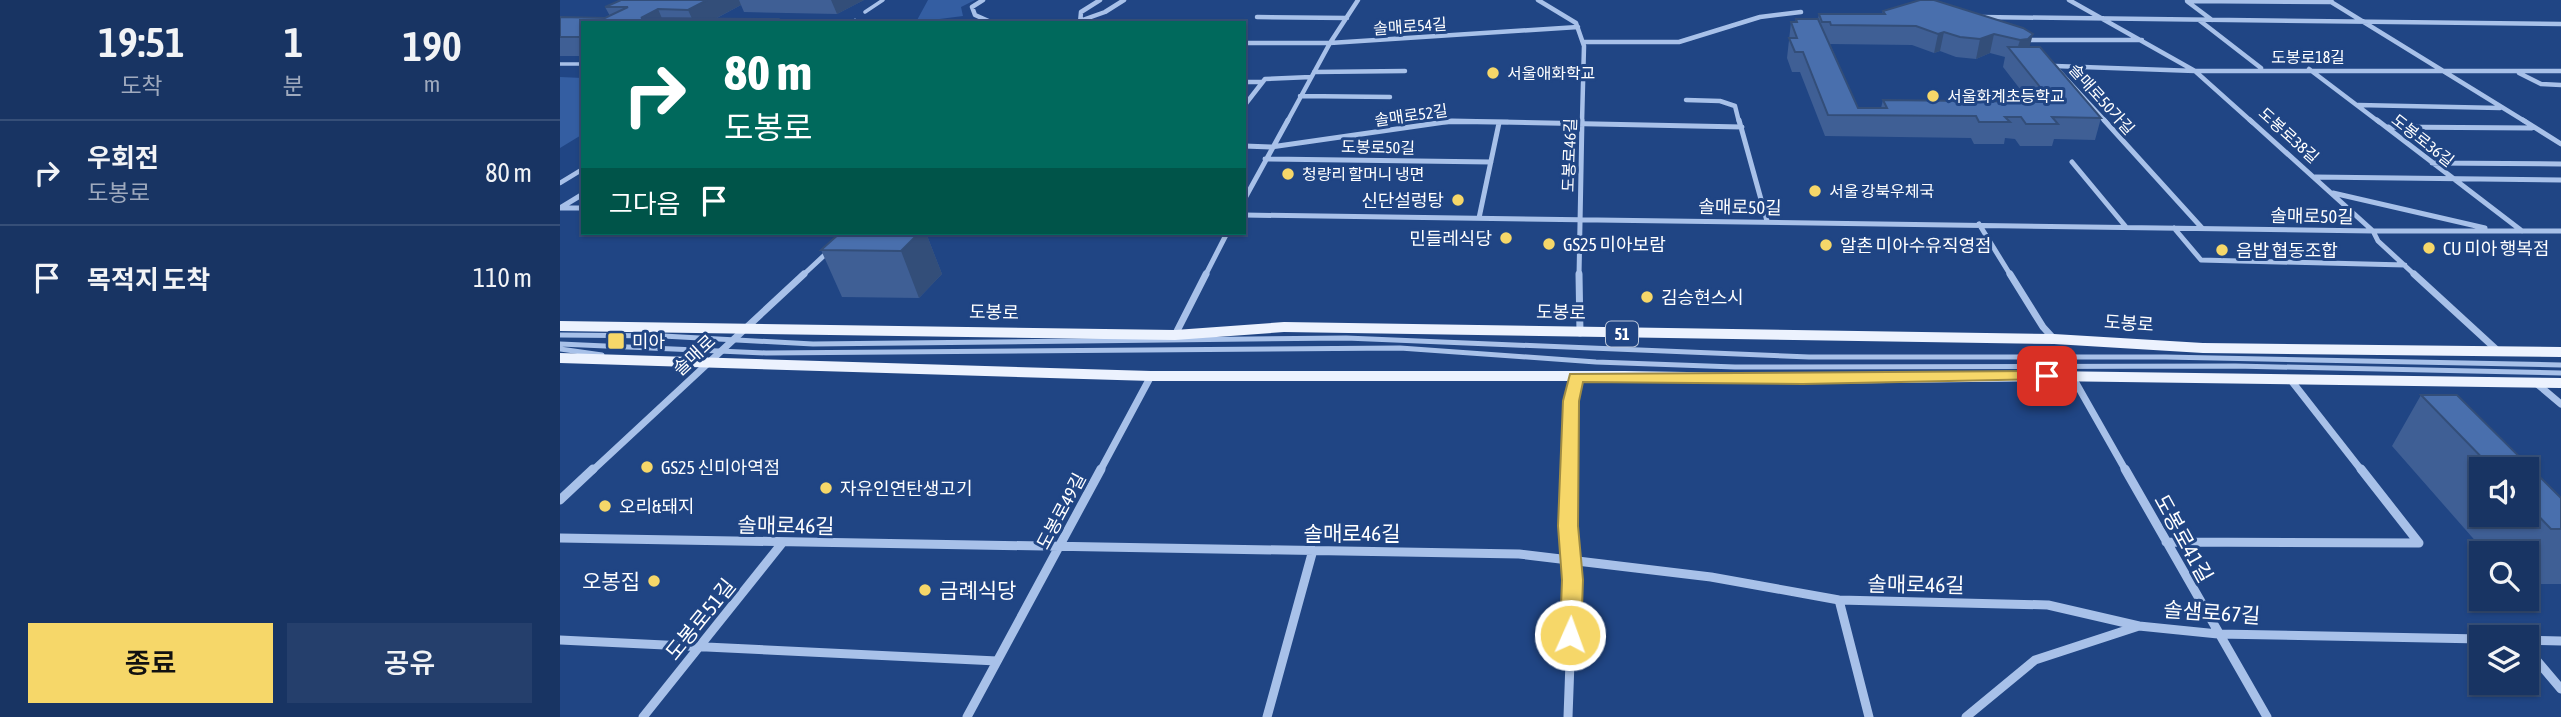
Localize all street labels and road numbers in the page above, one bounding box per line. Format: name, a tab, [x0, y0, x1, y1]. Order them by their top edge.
street label: 솔매로54길	[1373, 14, 1447, 38]
street label: 도봉로18길	[2271, 48, 2345, 66]
street label: 솔매로50가길	[2066, 60, 2138, 138]
street label: 솔매로52길	[1373, 101, 1449, 129]
street label: 도봉로38길	[2256, 104, 2322, 166]
street label: 도봉로36길	[2388, 110, 2458, 170]
street label: 도봉로46길	[1559, 118, 1579, 192]
street label: 도봉로50길	[1341, 137, 1415, 157]
street label: 솔매로50길	[1698, 196, 1782, 218]
street label: 솔매로50길	[2270, 205, 2354, 227]
street label: 도봉로	[969, 301, 1019, 323]
street label: 도봉로	[1536, 301, 1586, 323]
street label: 도봉로	[2103, 311, 2155, 335]
road number: 51	[1606, 322, 1638, 346]
street label: 솔매로	[669, 330, 719, 380]
street label: 도봉로49길	[1032, 469, 1090, 553]
street label: 도봉로41길	[2150, 490, 2218, 586]
street label: 솔매로46길	[737, 512, 835, 538]
street label: 솔매로46길	[1303, 521, 1401, 545]
street label: 솔매로46길	[1867, 571, 1965, 597]
street label: 도봉로51길	[660, 574, 740, 664]
street label: 솔샘로67길	[2163, 597, 2261, 627]

